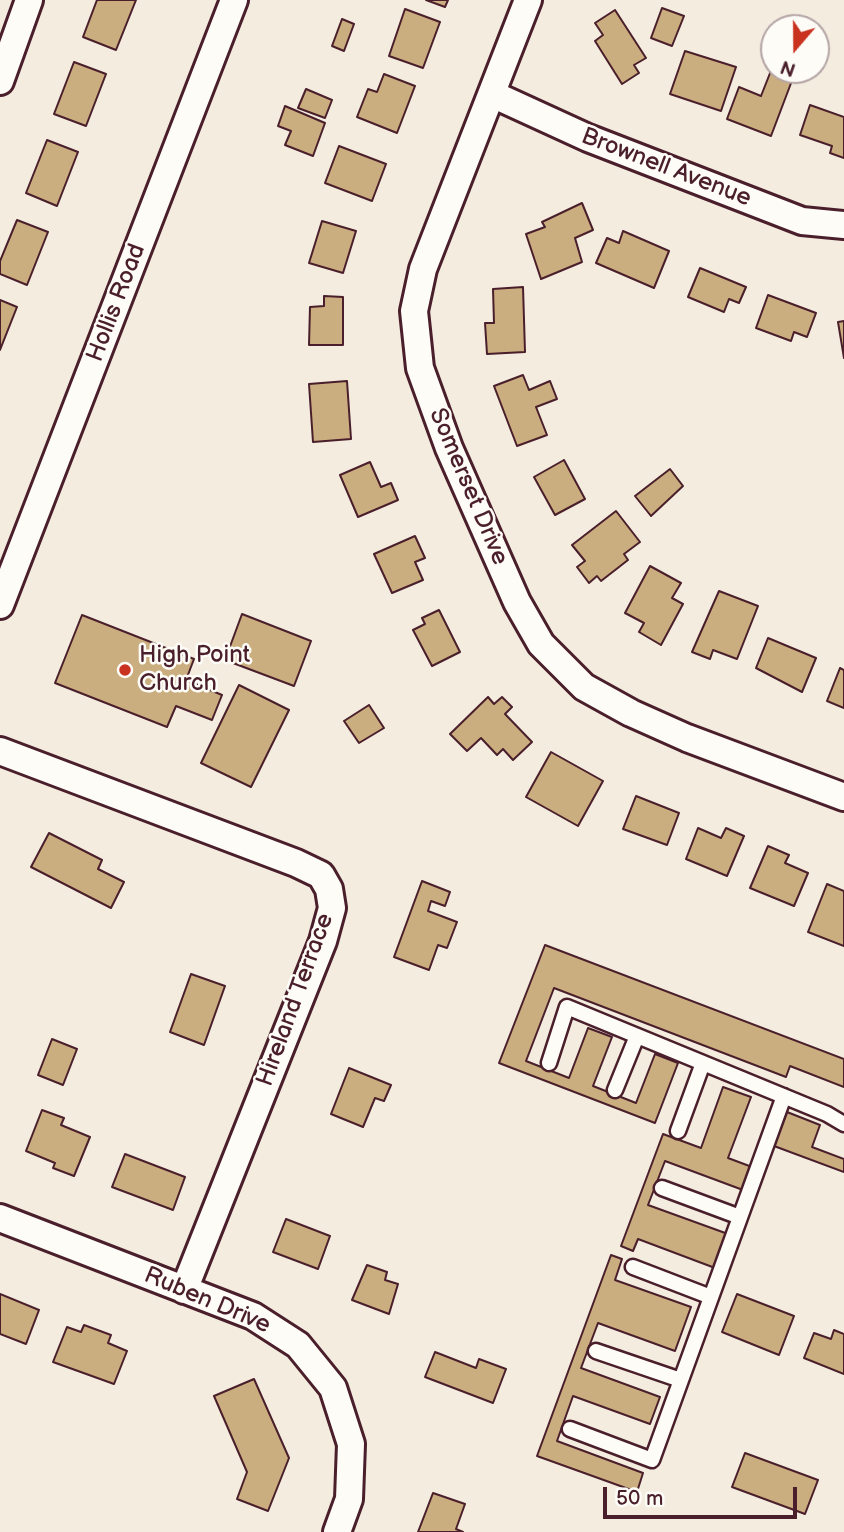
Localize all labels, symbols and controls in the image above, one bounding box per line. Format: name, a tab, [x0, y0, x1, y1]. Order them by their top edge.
north arrow	[760, 14, 830, 84]
text: N	[778, 54, 799, 81]
street label: Brownell Avenue	[577, 122, 755, 214]
street label: Hollis Road	[81, 240, 153, 366]
street label: Somerset Drive	[422, 404, 514, 570]
place label: High Point Church	[139, 642, 250, 698]
marker: High Point Church	[117, 662, 133, 678]
street label: Hireland Terrace	[251, 910, 341, 1090]
street label: Ruben Drive	[139, 1261, 275, 1341]
scale bar	[606, 1472, 800, 1516]
text: 50 m	[616, 1486, 663, 1511]

